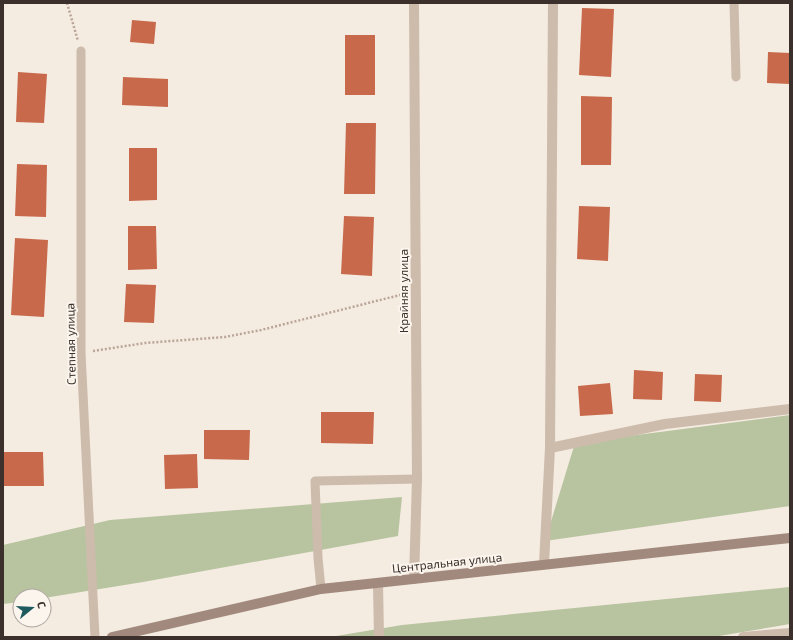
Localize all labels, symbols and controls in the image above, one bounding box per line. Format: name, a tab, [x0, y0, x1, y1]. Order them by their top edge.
street label: Крайняя улица	[396, 249, 411, 333]
street label: Степная улица	[62, 303, 79, 385]
street label: Центральная улица	[391, 549, 503, 576]
north arrow	[12, 588, 52, 628]
text: С	[35, 600, 49, 610]

